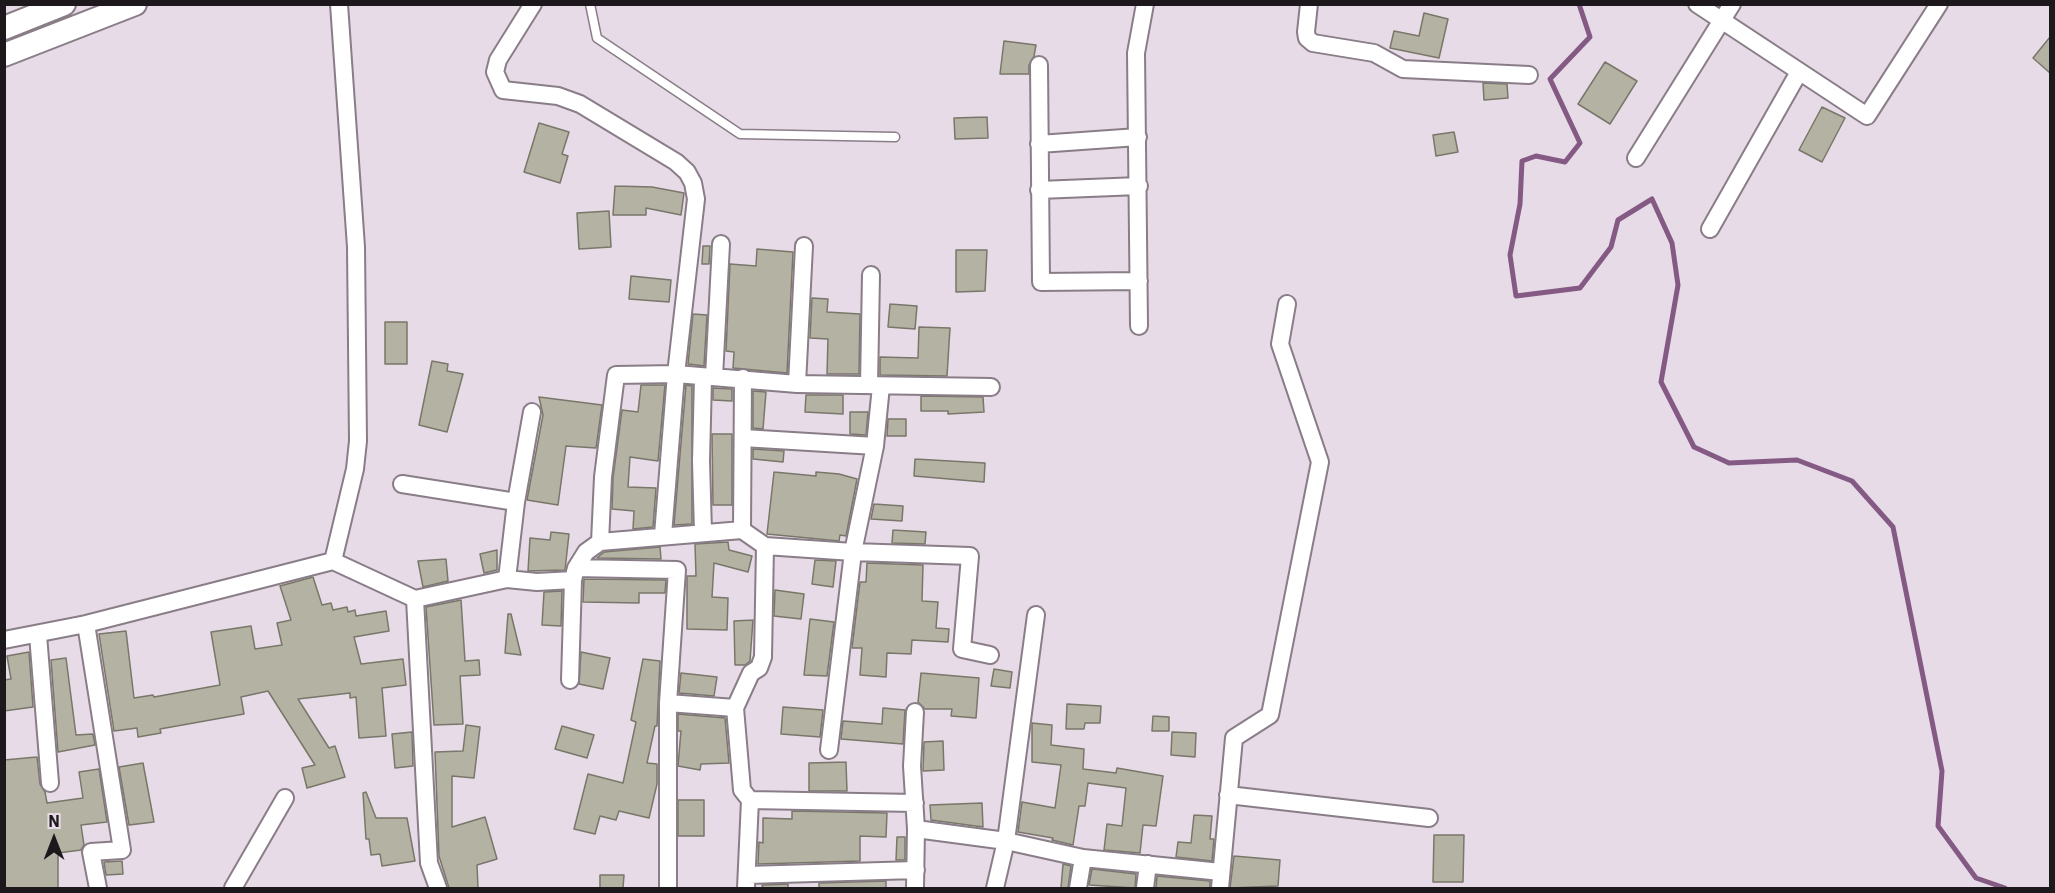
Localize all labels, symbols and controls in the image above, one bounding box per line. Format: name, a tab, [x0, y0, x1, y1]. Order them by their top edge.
north arrow	[24, 809, 84, 869]
text: N	[48, 811, 60, 831]

